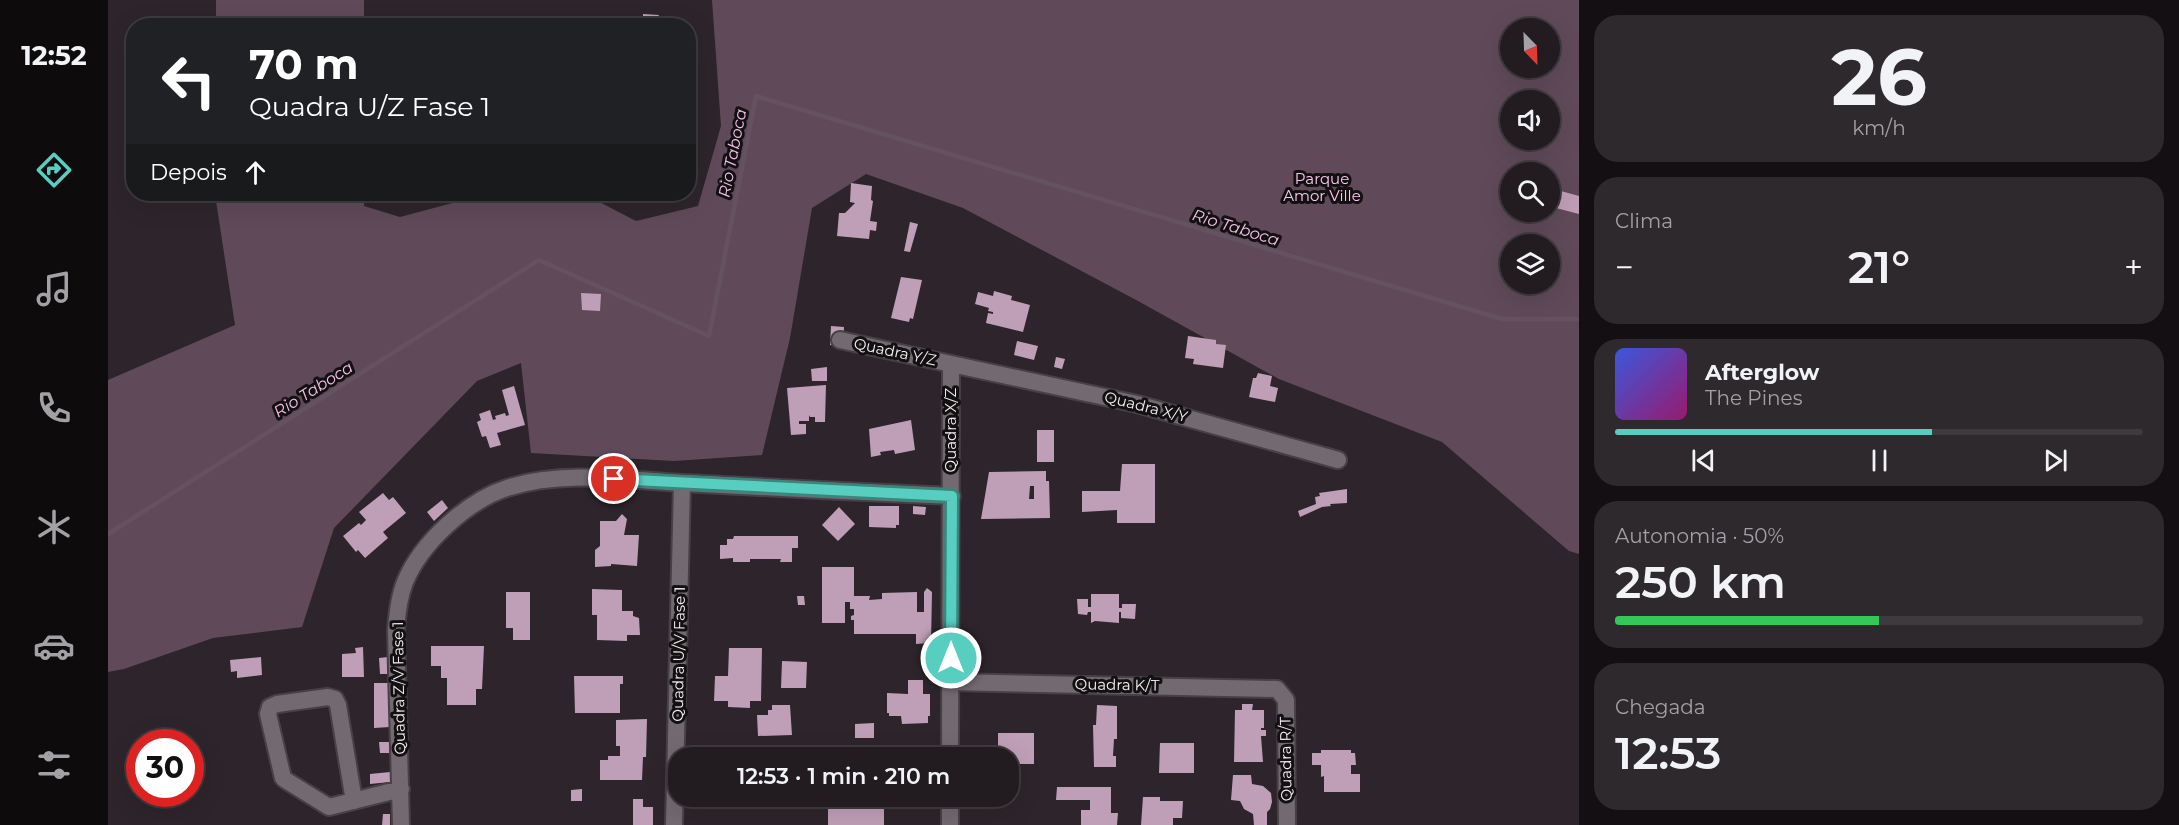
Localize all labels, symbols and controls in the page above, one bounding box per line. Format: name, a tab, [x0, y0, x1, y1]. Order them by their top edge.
north arrow	[1500, 18, 1560, 78]
map controls	[1500, 18, 1560, 294]
text: 26	[1831, 29, 1927, 125]
text: 70 m	[249, 38, 359, 90]
text: 12:52	[21, 39, 87, 72]
icon: left	[150, 42, 228, 120]
text: Quadra U/Z Fase 1	[249, 90, 490, 123]
button: sound	[1500, 90, 1560, 150]
water label: Rio Taboca	[715, 107, 750, 199]
text: km/h	[1852, 116, 1906, 140]
icon: directions	[33, 149, 75, 191]
icon: ahead	[239, 156, 272, 189]
text: Depois	[150, 159, 227, 186]
button: search	[1500, 162, 1560, 222]
park label: Parque Amor Ville	[1283, 169, 1361, 205]
water label: Rio Taboca	[1190, 205, 1282, 250]
text: Clima	[1615, 209, 1673, 233]
button: layers	[1500, 234, 1560, 294]
text: 21°	[1848, 239, 1910, 294]
text: −	[1615, 247, 1634, 287]
text: +	[2124, 247, 2143, 287]
icon: music	[33, 268, 75, 310]
street label: Quadra Y/Z	[852, 333, 938, 370]
water label: Rio Taboca	[270, 357, 357, 421]
text: Afterglow	[1705, 359, 1819, 386]
text: The Pines	[1705, 386, 1802, 410]
icon: phone	[33, 387, 75, 429]
street label: Quadra X/Z	[941, 387, 960, 472]
street label: Quadra X/Y	[1103, 387, 1190, 426]
icon: previous	[1687, 444, 1720, 477]
icon: pause	[1863, 444, 1896, 477]
icon: next	[2039, 444, 2072, 477]
pin	[588, 453, 639, 504]
icon: arrive	[597, 462, 630, 495]
icon: climate	[33, 506, 75, 548]
text: Autonomia · 50%	[1615, 524, 1784, 548]
text: 250 km	[1615, 554, 1786, 609]
street label: Quadra U/V Fase 1	[668, 586, 689, 722]
street label: Quadra Z/V Fase 1	[388, 621, 409, 755]
icon: car	[33, 625, 75, 667]
position arrow	[919, 626, 983, 690]
street label: Quadra K/T	[1074, 674, 1160, 695]
text: Chegada	[1615, 695, 1706, 719]
street label: Quadra R/T	[1275, 716, 1296, 802]
text: 12:53	[1615, 725, 1722, 780]
speed limit sign: 30	[126, 729, 204, 807]
icon: filters	[33, 744, 75, 786]
text: 12:53 · 1 min · 210 m	[737, 763, 950, 790]

